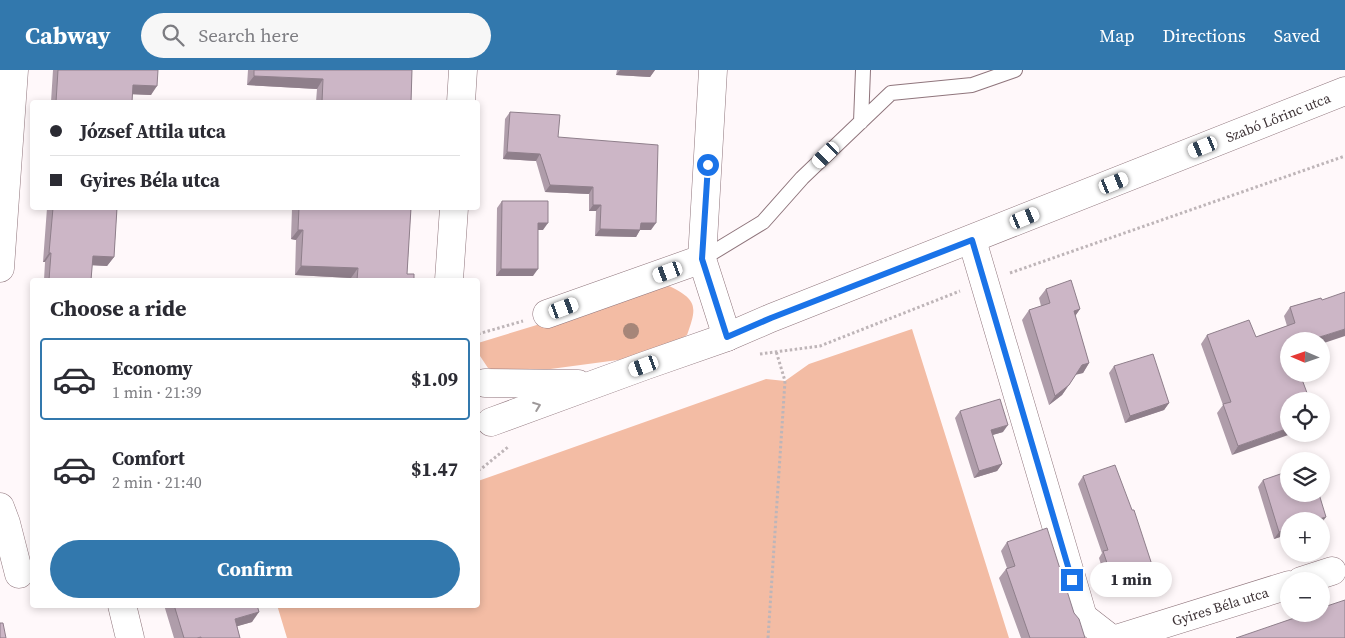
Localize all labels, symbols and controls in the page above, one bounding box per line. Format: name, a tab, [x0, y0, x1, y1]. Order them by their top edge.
search box	[141, 13, 491, 58]
text: Cabway	[25, 19, 111, 52]
icon: search	[159, 21, 187, 49]
text: Search here	[199, 22, 299, 48]
text: Map	[1099, 23, 1135, 48]
text: Directions	[1163, 23, 1246, 48]
text: Saved	[1274, 23, 1320, 48]
street label: Szabó Lőrinc utca	[1223, 87, 1334, 147]
text: József Attila utca	[80, 118, 226, 144]
car	[1186, 134, 1219, 160]
car	[809, 139, 842, 171]
route start	[697, 154, 719, 176]
text: Gyires Béla utca	[80, 167, 220, 193]
car	[1097, 170, 1130, 196]
car	[1008, 205, 1041, 231]
car	[651, 260, 684, 284]
text: Choose a ride	[50, 293, 187, 323]
car	[547, 296, 580, 320]
north arrow	[1280, 332, 1330, 382]
map controls	[1280, 332, 1330, 622]
car	[627, 354, 660, 378]
text: Economy	[112, 355, 193, 381]
icon: car	[52, 357, 97, 402]
text: $1.09	[411, 366, 458, 392]
text: 1 min · 21:39	[112, 381, 202, 403]
button: locate	[1280, 392, 1330, 442]
one-way arrow	[532, 402, 540, 412]
text: Comfort	[112, 445, 185, 471]
icon: car	[52, 447, 97, 492]
button: layers	[1280, 452, 1330, 502]
text: $1.47	[411, 456, 458, 482]
text: 2 min · 21:40	[112, 471, 202, 493]
button: +	[1280, 512, 1330, 562]
button: Confirm	[50, 540, 460, 598]
callout: 1 min	[1090, 562, 1172, 598]
text: 1 min	[1110, 568, 1152, 590]
route end	[1061, 569, 1083, 591]
button: −	[1280, 572, 1330, 622]
street label: Gyires Béla utca	[1169, 582, 1272, 631]

